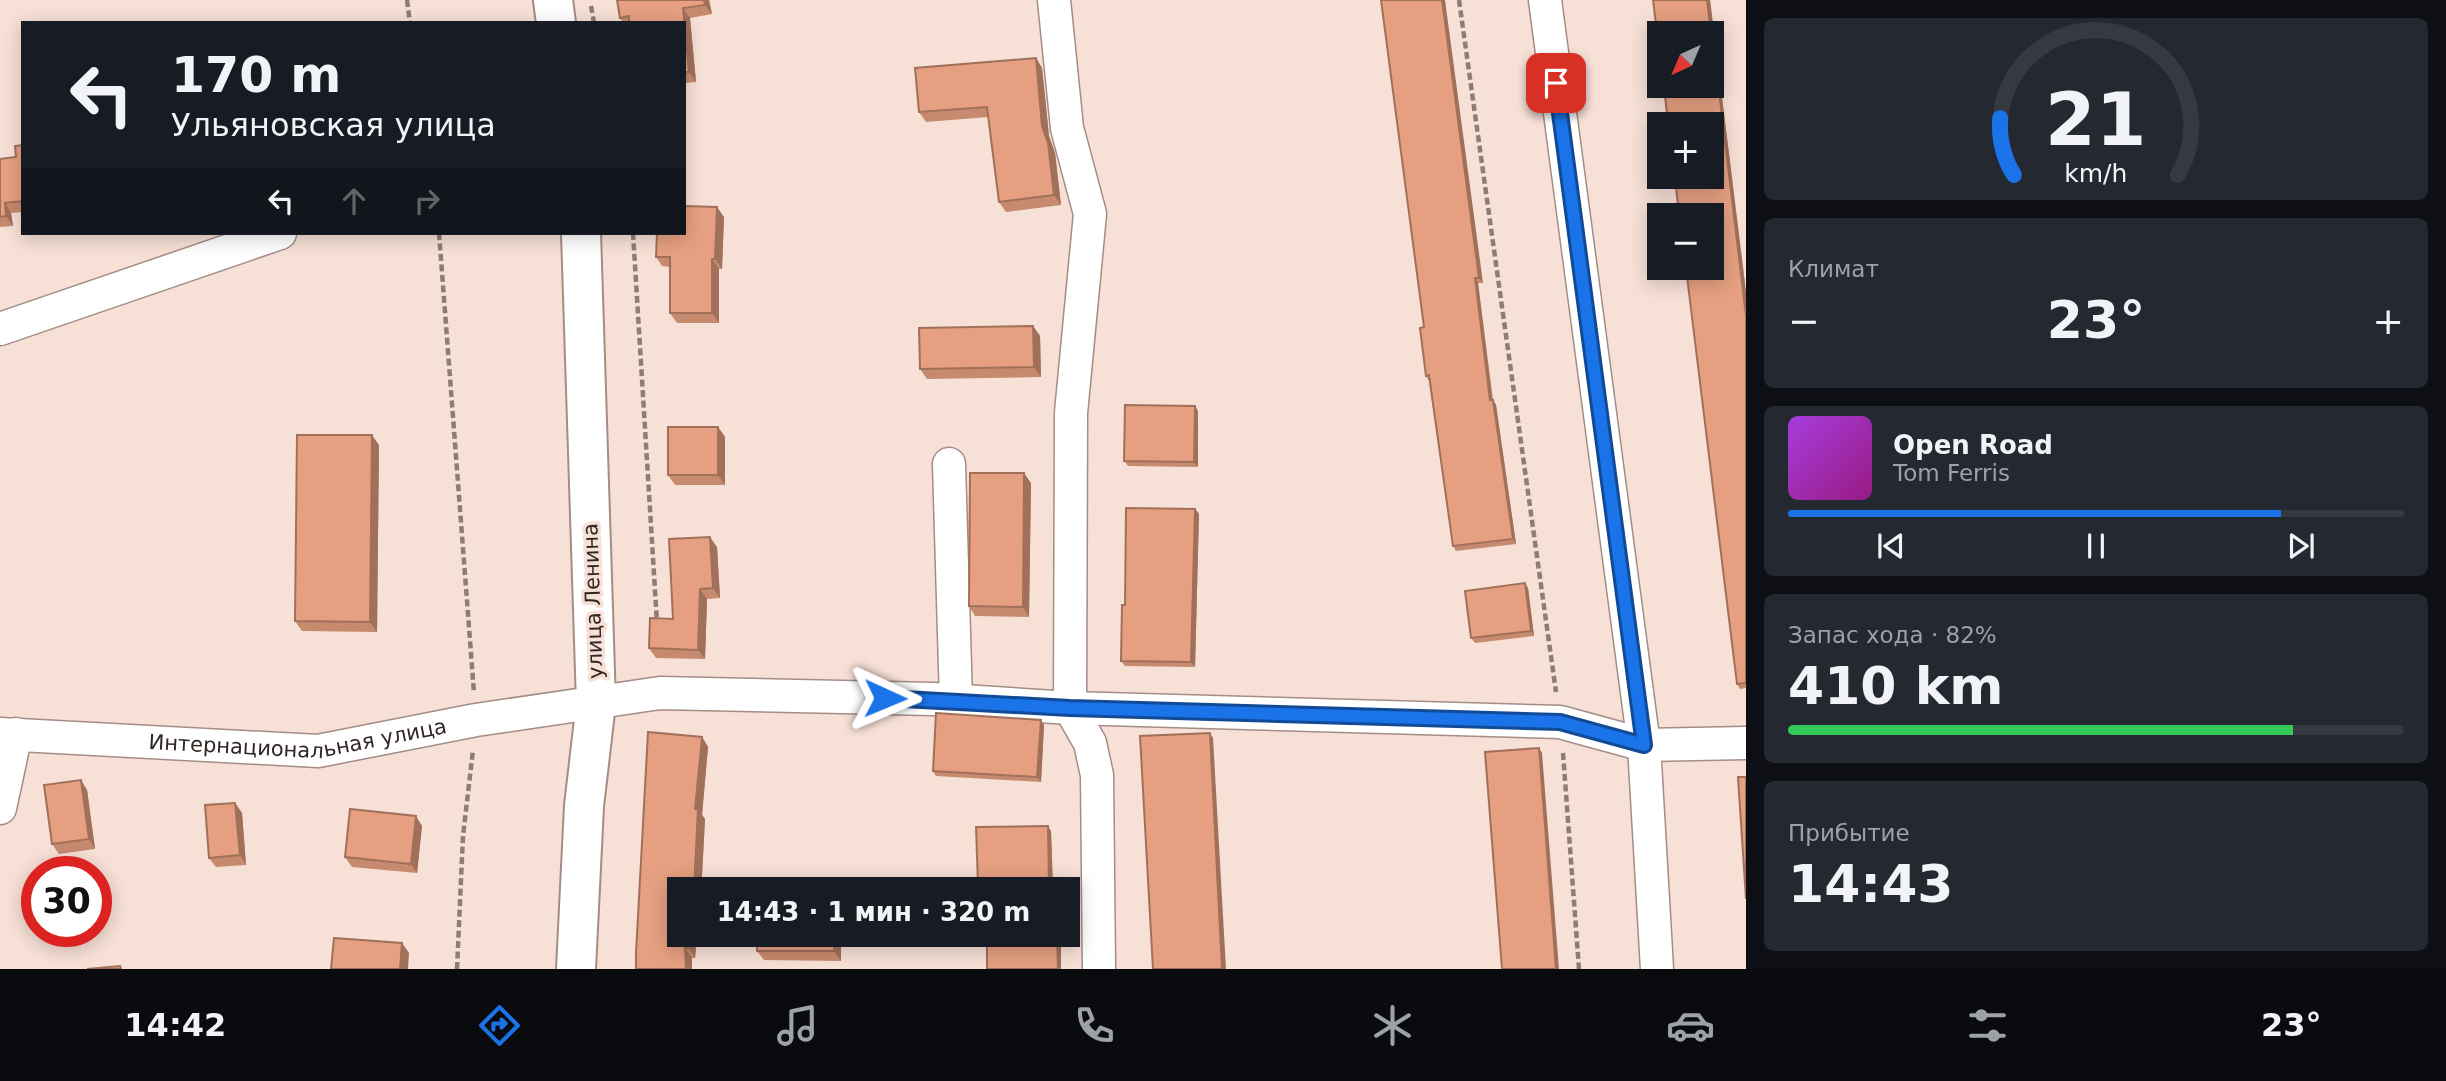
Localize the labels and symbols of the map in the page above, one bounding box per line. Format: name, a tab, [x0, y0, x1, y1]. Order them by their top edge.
north arrow	[1647, 21, 1724, 98]
pin	[1526, 53, 1586, 113]
street label: улица Ленина	[578, 523, 608, 679]
position arrow	[848, 661, 922, 735]
street label: Интернациональная улица	[148, 714, 449, 763]
speed limit sign: 30	[21, 856, 112, 947]

